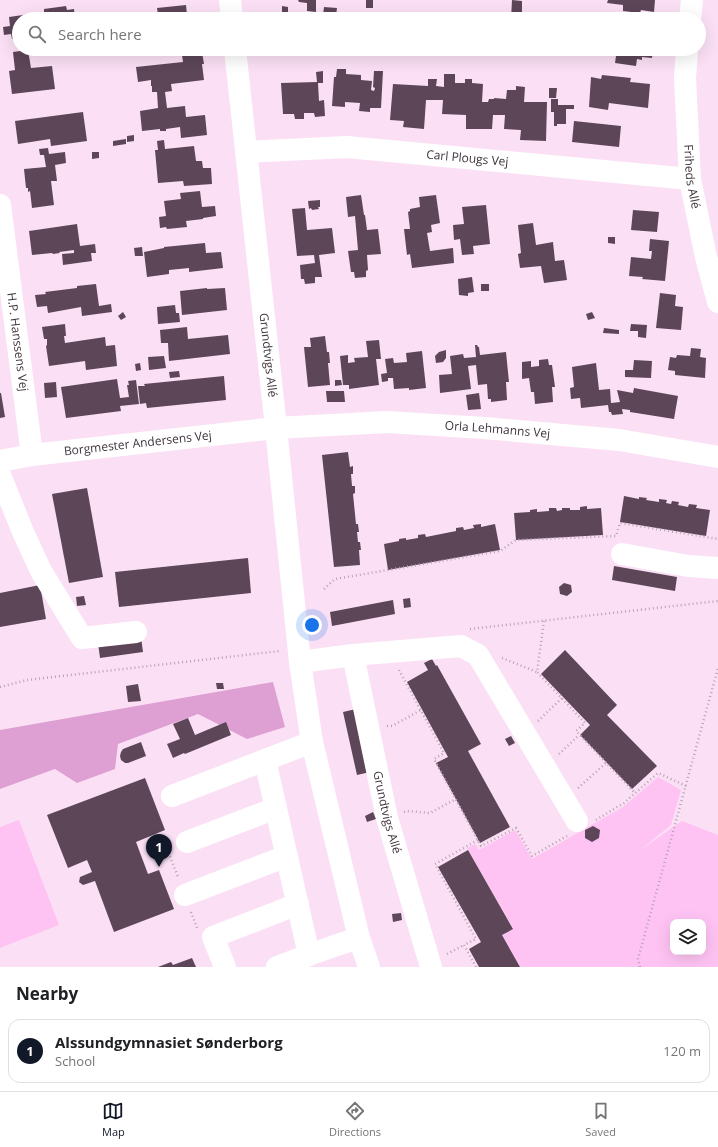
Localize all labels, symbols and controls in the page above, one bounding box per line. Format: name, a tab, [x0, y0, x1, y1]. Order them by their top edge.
search box	[12, 12, 706, 56]
icon: search	[26, 23, 48, 45]
text: Search here	[58, 24, 142, 44]
street label: Friheds Allé	[680, 144, 705, 210]
street label: Carl Plougs Vej	[426, 145, 509, 170]
street label: H.P. Hanssens Vej	[3, 291, 33, 392]
street label: Grundtvigs Allé	[256, 312, 282, 398]
street label: Orla Lehmanns Vej	[444, 417, 551, 442]
street label: Borgmester Andersens Vej	[63, 426, 213, 459]
your location	[302, 615, 322, 635]
street label: Grundtvigs Allé	[369, 769, 406, 856]
pin: 1	[146, 834, 172, 867]
map controls	[670, 919, 706, 955]
button: layers	[670, 919, 706, 955]
text: Nearby	[16, 982, 78, 1005]
text: Alssundgymnasiet Sønderborg	[55, 1032, 283, 1052]
text: 1	[26, 1042, 34, 1060]
text: 120 m	[663, 1042, 701, 1060]
text: School	[55, 1052, 95, 1070]
tab: Map	[102, 1100, 125, 1139]
tab: Directions	[329, 1100, 381, 1139]
tab: Saved	[585, 1100, 616, 1139]

